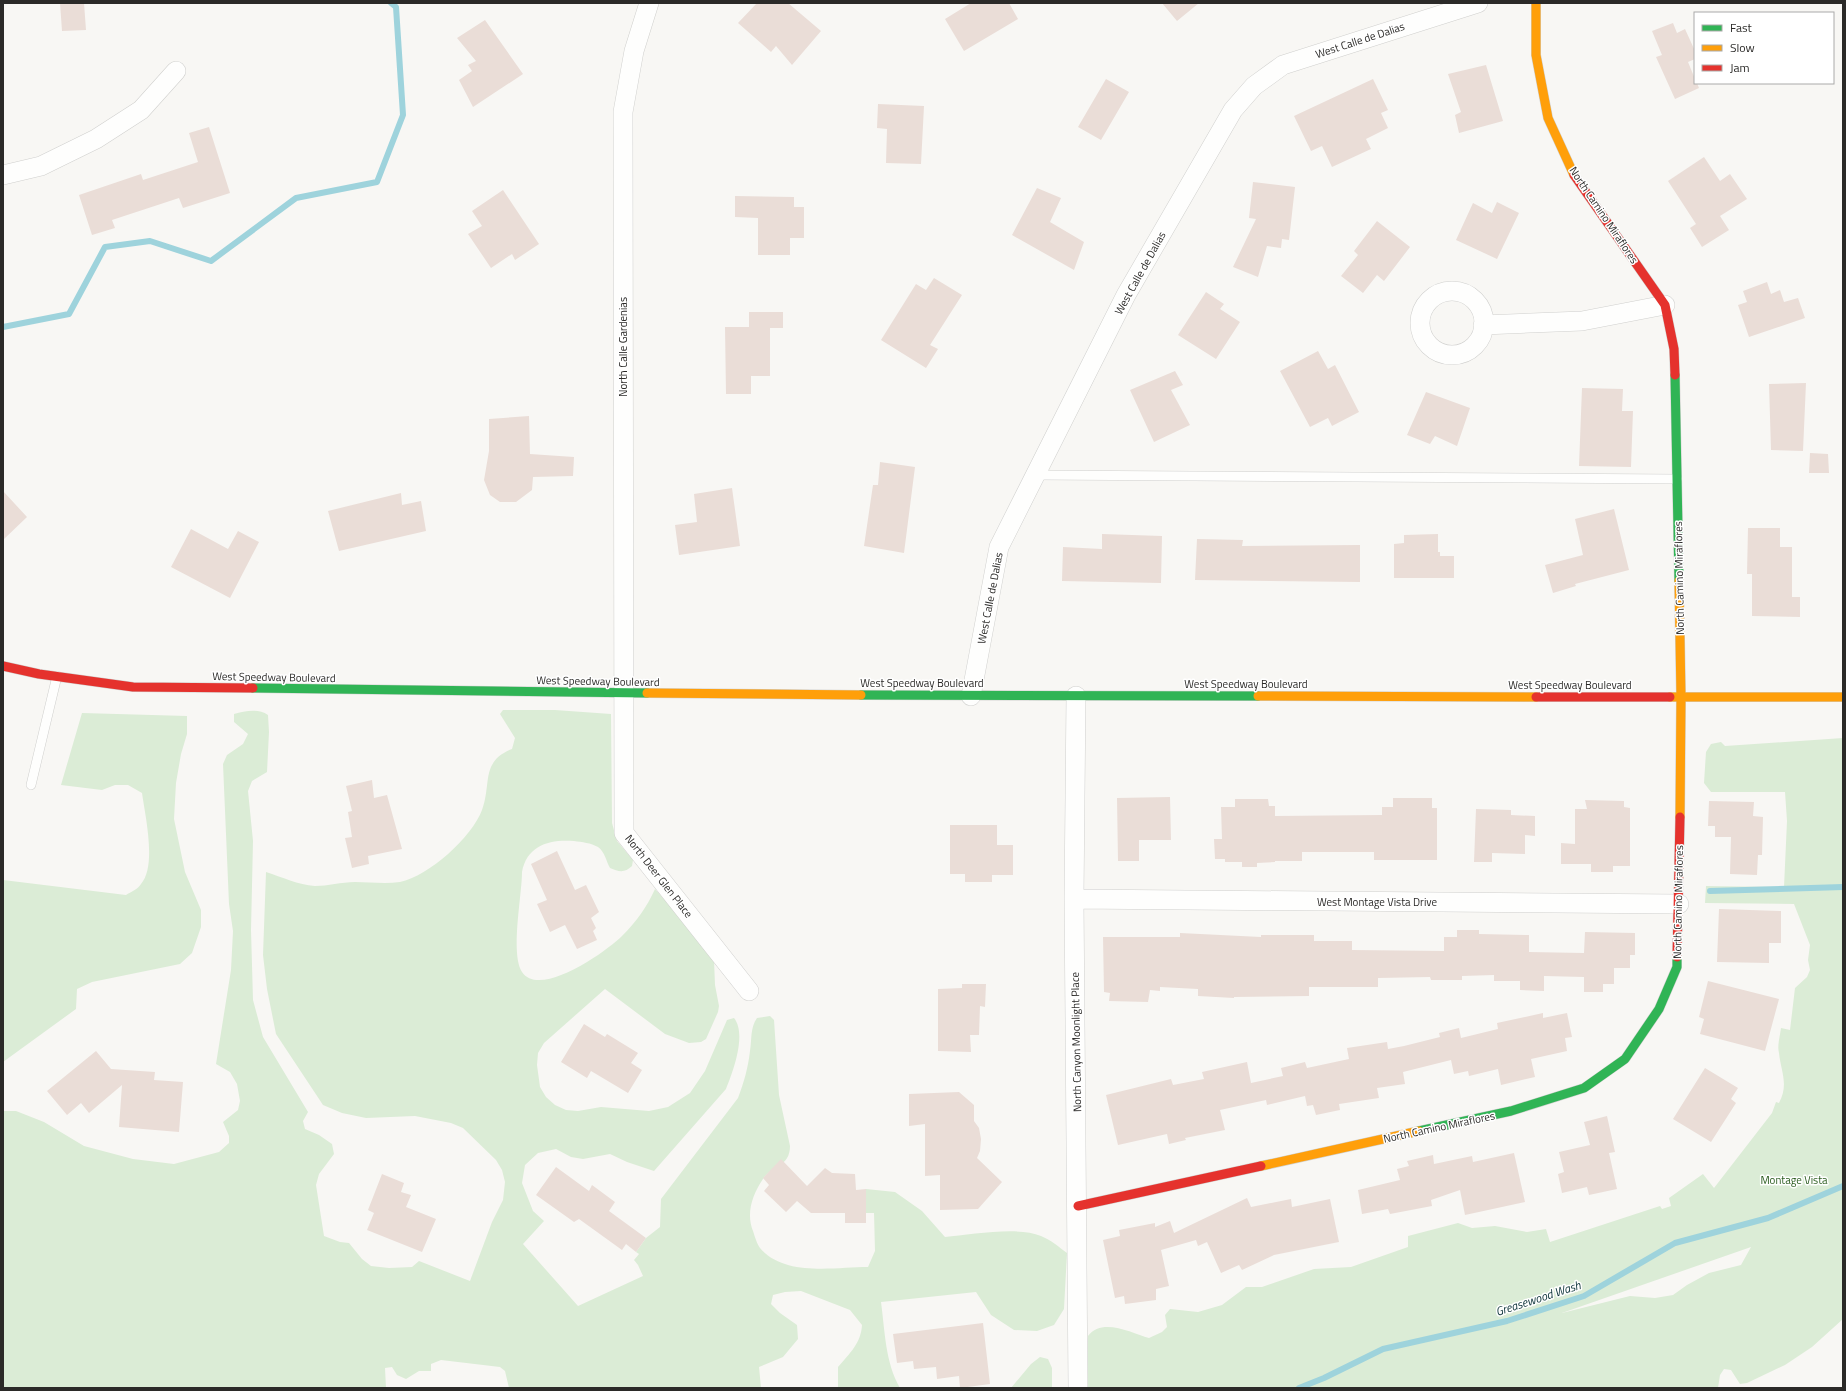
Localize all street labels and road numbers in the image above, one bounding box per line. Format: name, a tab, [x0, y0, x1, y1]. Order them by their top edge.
street label: West Calle de Dalias	[1313, 18, 1407, 62]
street label: North Camino Miraflores	[1566, 163, 1642, 267]
street label: West Calle de Dalias	[1110, 228, 1170, 318]
street label: North Calle Gardenias	[615, 297, 631, 397]
street label: North Camino Miraflores	[1670, 521, 1688, 635]
street label: West Calle de Dalias	[973, 551, 1007, 645]
street label: West Speedway Boulevard	[212, 668, 336, 686]
street label: West Speedway Boulevard	[536, 672, 660, 690]
street label: West Speedway Boulevard	[860, 675, 984, 691]
street label: West Speedway Boulevard	[1184, 676, 1308, 692]
street label: West Speedway Boulevard	[1508, 677, 1632, 693]
street label: North Deer Glen Place	[621, 831, 697, 921]
street label: North Camino Miraflores	[1669, 845, 1687, 959]
street label: West Montage Vista Drive	[1317, 894, 1438, 910]
street label: North Canyon Moonlight Place	[1067, 971, 1085, 1112]
street label: North Camino Miraflores	[1382, 1107, 1496, 1147]

